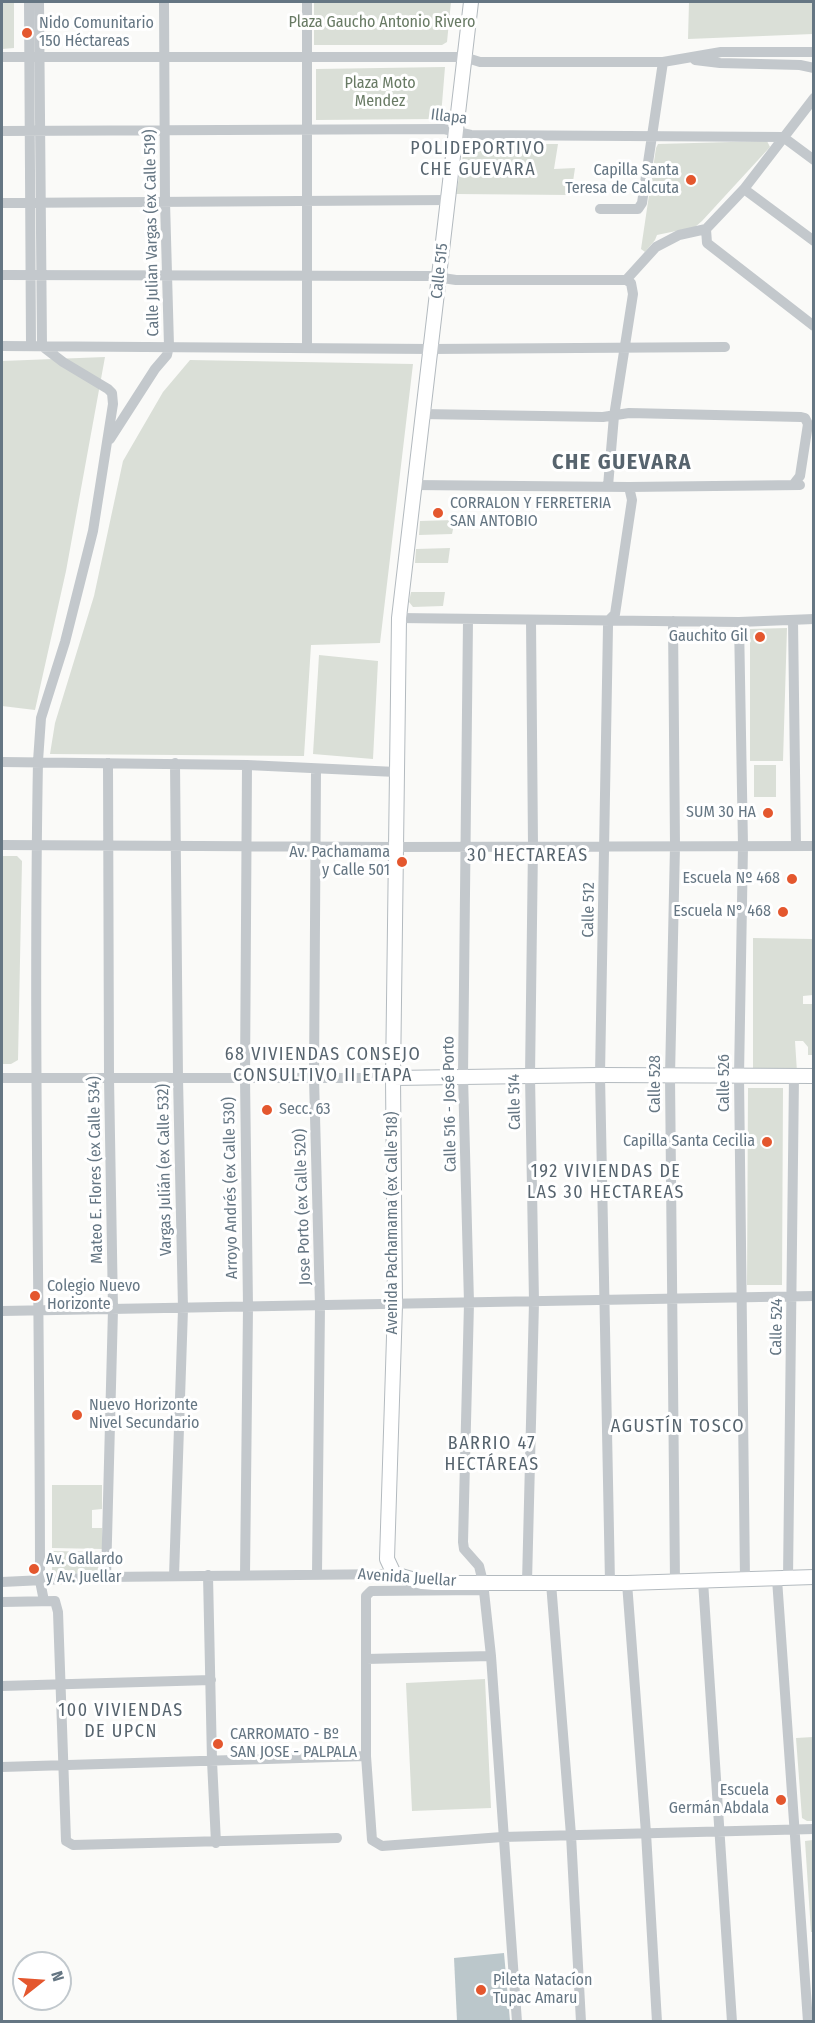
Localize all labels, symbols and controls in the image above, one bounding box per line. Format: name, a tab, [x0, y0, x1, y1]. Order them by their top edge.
park label: Plaza Gaucho Antonio Rivero	[289, 13, 475, 33]
place label: Nido Comunitario 150 Héctareas	[39, 14, 154, 52]
marker: Nido Comunitario 150 Héctareas	[20, 26, 34, 40]
park label: Plaza Moto Mendez	[344, 74, 416, 112]
street label: Illapa	[430, 105, 468, 129]
street label: Calle Julian Vargas (ex Calle 519)	[141, 129, 163, 337]
district label: POLIDEPORTIVO CHE GUEVARA	[410, 138, 546, 180]
place label: Capilla Santa Teresa de Calcuta	[565, 161, 679, 199]
marker: Capilla Santa Teresa de Calcuta	[684, 173, 698, 187]
street label: Calle 515	[428, 242, 452, 300]
district label: CHE GUEVARA	[552, 450, 692, 476]
place label: CORRALON Y FERRETERIA SAN ANTOBIO	[450, 494, 611, 532]
marker: CORRALON Y FERRETERIA SAN ANTOBIO	[431, 506, 445, 520]
place label: Gauchito Gil	[669, 627, 748, 647]
marker: Gauchito Gil	[753, 630, 767, 644]
place label: SUM 30 HA	[686, 803, 756, 823]
marker: SUM 30 HA	[761, 806, 775, 820]
place label: Av. Pachamama y Calle 501	[289, 843, 390, 881]
district label: 30 HECTAREAS	[467, 845, 589, 867]
marker: Av. Pachamama y Calle 501	[395, 855, 409, 869]
place label: Escuela Nº 468	[683, 869, 780, 889]
marker: Escuela Nº 468	[785, 872, 799, 886]
street label: Calle 512	[579, 882, 599, 938]
place label: Escuela N° 468	[673, 902, 771, 922]
marker: Escuela N° 468	[776, 905, 790, 919]
street label: Calle 516 - José Porto	[439, 1036, 461, 1172]
district label: 68 VIVIENDAS CONSEJO CONSULTIVO II ETAPA	[225, 1044, 421, 1086]
street label: Calle 526	[715, 1054, 735, 1112]
street label: Calle 528	[646, 1055, 666, 1113]
street label: Calle 514	[505, 1074, 525, 1130]
street label: Mateo E. Flores (ex Calle 534)	[85, 1076, 107, 1264]
street label: Vargas Julián (ex Calle 532)	[154, 1084, 176, 1256]
street label: Arroyo Andrés (ex Calle 530)	[220, 1097, 242, 1279]
place label: Secc. 63	[279, 1100, 331, 1120]
marker: Secc. 63	[260, 1103, 274, 1117]
street label: Avenida Pachamama (ex Calle 518)	[383, 1111, 403, 1335]
street label: Jose Porto (ex Calle 520)	[291, 1128, 315, 1286]
place label: Capilla Santa Cecilia	[623, 1132, 755, 1152]
marker: Capilla Santa Cecilia	[760, 1135, 774, 1149]
district label: 192 VIVIENDAS DE LAS 30 HECTAREAS	[527, 1161, 685, 1204]
place label: Colegio Nuevo Horizonte	[47, 1277, 140, 1315]
marker: Colegio Nuevo Horizonte	[28, 1289, 42, 1303]
street label: Calle 524	[767, 1298, 787, 1356]
place label: Nuevo Horizonte Nivel Secundario	[89, 1396, 199, 1434]
marker: Nuevo Horizonte Nivel Secundario	[70, 1408, 84, 1422]
district label: AGUSTÍN TOSCO	[611, 1416, 745, 1438]
district label: BARRIO 47 HECTÁREAS	[444, 1433, 540, 1476]
place label: Av. Gallardo y Av. Juellar	[46, 1550, 123, 1588]
marker: Av. Gallardo y Av. Juellar	[27, 1562, 41, 1576]
street label: Avenida Juellar	[357, 1565, 457, 1591]
district label: 100 VIVIENDAS DE UPCN	[58, 1700, 184, 1742]
place label: CARROMATO - Bº SAN JOSE - PALPALA	[230, 1725, 357, 1763]
marker: CARROMATO - Bº SAN JOSE - PALPALA	[211, 1737, 225, 1751]
place label: Escuela Germán Abdala	[669, 1781, 769, 1819]
marker: Escuela Germán Abdala	[774, 1793, 788, 1807]
north arrow	[12, 1951, 72, 2011]
text: N	[47, 1969, 68, 1984]
place label: Pileta Natacíon Tupac Amaru	[493, 1971, 592, 2009]
marker: Pileta Natacíon Tupac Amaru	[474, 1983, 488, 1997]

